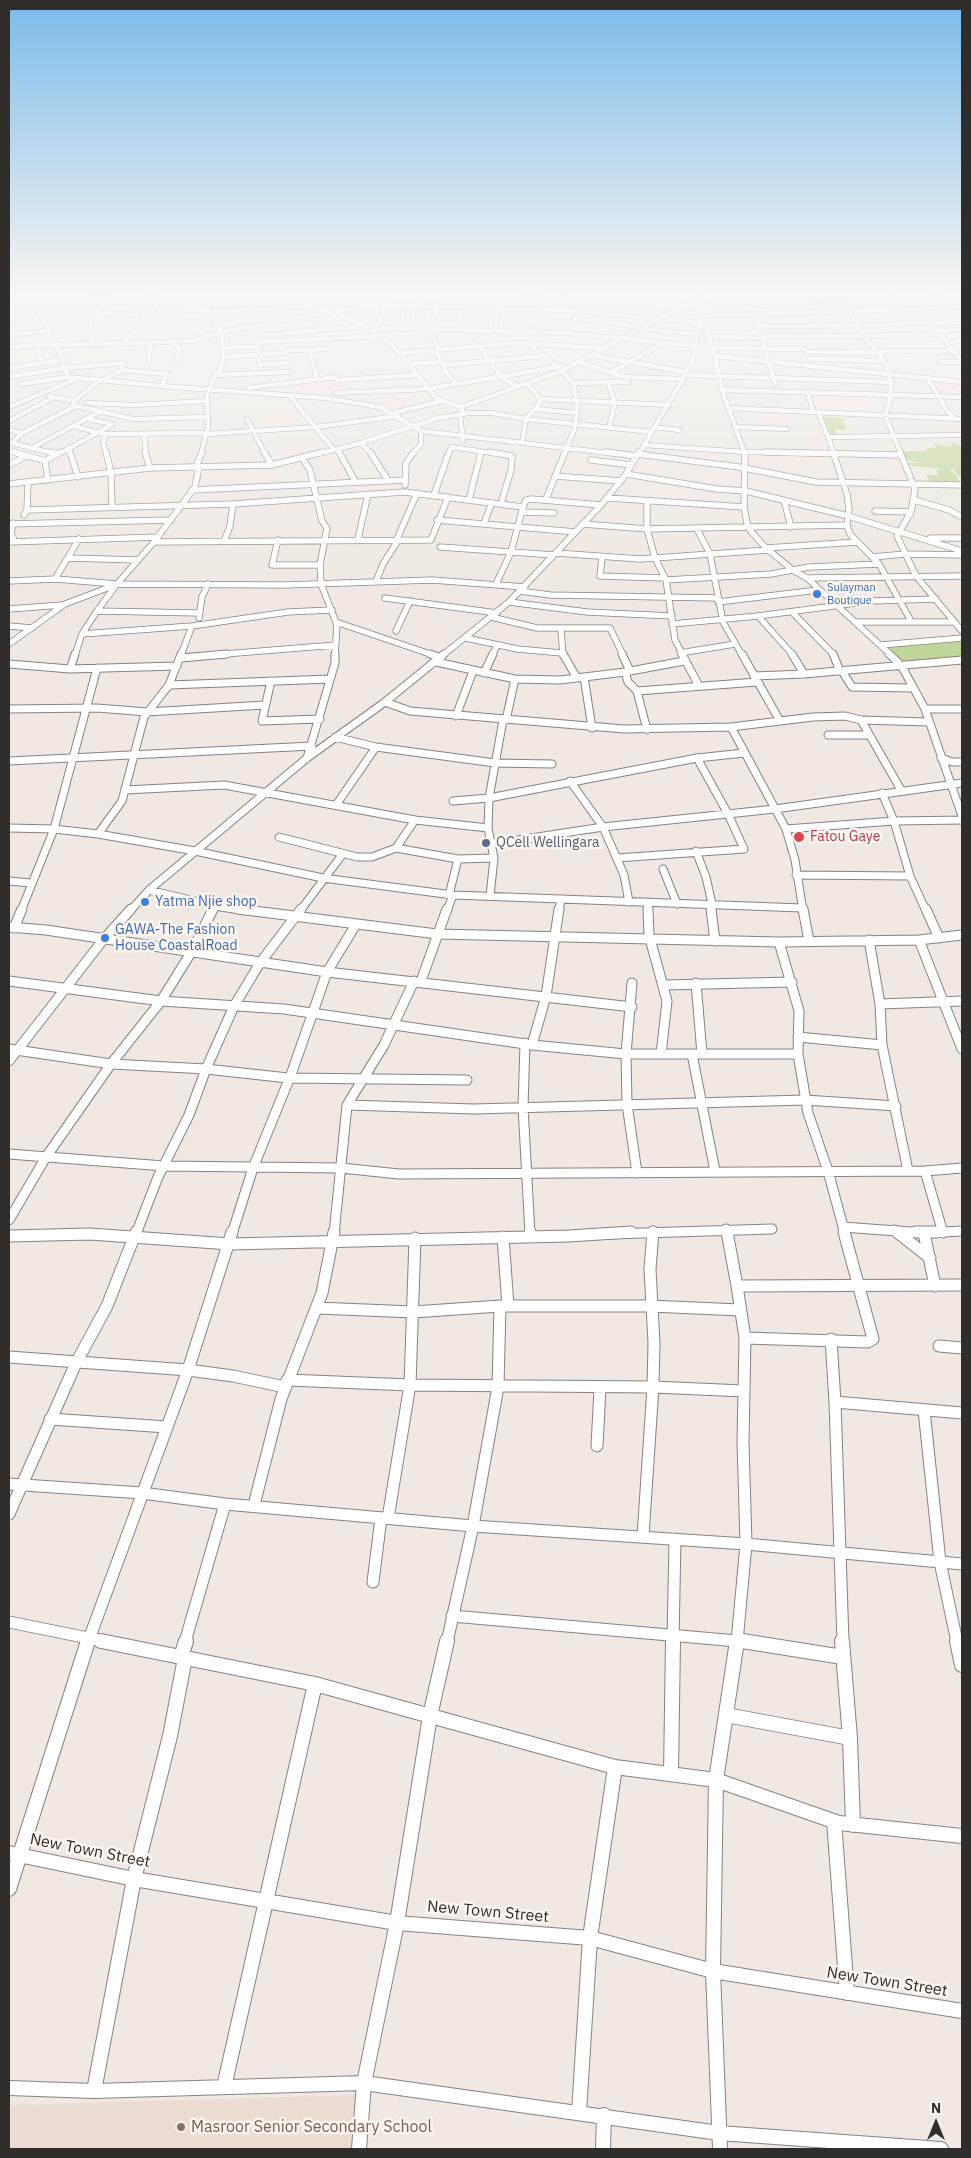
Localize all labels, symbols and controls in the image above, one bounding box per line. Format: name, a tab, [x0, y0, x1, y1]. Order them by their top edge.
place label: Sulayman Boutique	[827, 581, 876, 607]
marker: Sulayman Boutique	[811, 588, 823, 600]
place label: Fatou Gaye	[810, 829, 880, 845]
marker: Fatou Gaye	[792, 830, 806, 844]
place label: QCell Wellingara	[496, 835, 599, 851]
marker: QCell Wellingara	[480, 837, 492, 849]
place label: Yatma Njie shop	[155, 894, 257, 910]
marker: Yatma Njie shop	[139, 896, 151, 908]
place label: GAWA-The Fashion House CoastalRoad	[115, 922, 238, 954]
marker: GAWA-The Fashion House CoastalRoad	[99, 932, 111, 944]
street label: New Town Street	[28, 1830, 152, 1872]
street label: New Town Street	[426, 1897, 550, 1927]
street label: New Town Street	[825, 1963, 949, 2001]
north arrow	[911, 2098, 961, 2148]
text: N	[931, 2099, 941, 2117]
place label: Masroor Senior Secondary School	[191, 2117, 432, 2137]
marker: Masroor Senior Secondary School	[175, 2121, 187, 2133]

